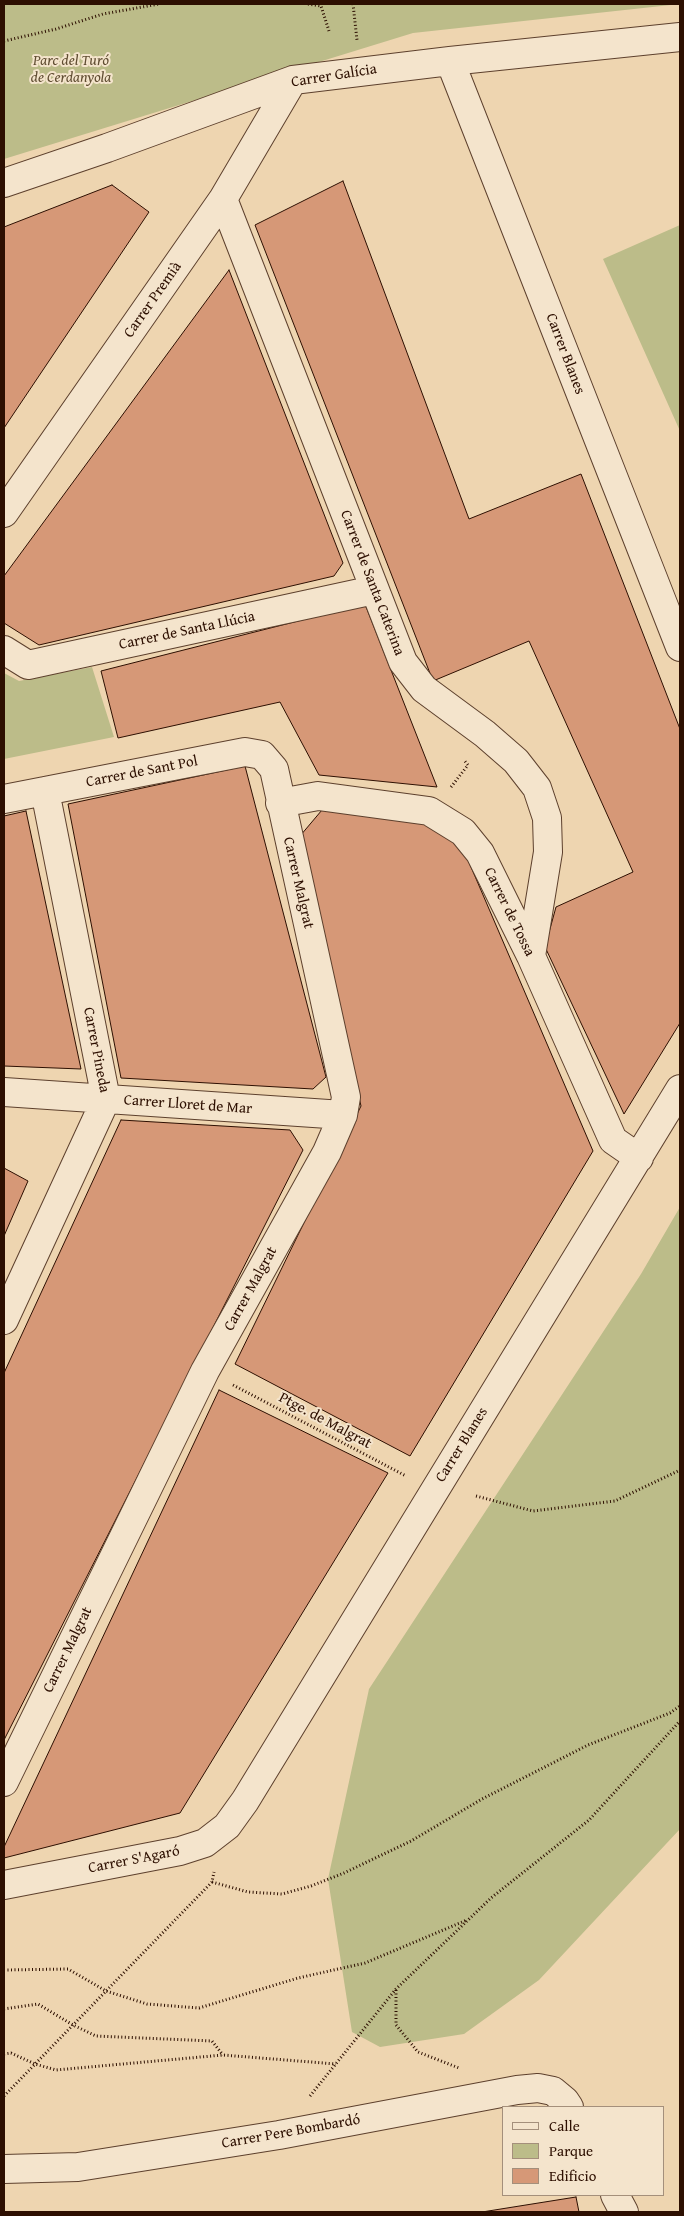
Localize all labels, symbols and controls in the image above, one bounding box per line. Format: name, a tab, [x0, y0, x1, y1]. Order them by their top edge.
park label: Parc del Turó de Cerdanyola	[31, 52, 111, 87]
street label: Carrer Galícia	[290, 60, 378, 92]
street label: Carrer Premià	[120, 259, 186, 341]
street label: Carrer Blanes	[541, 311, 589, 397]
street label: Carrer de Santa Caterina	[336, 508, 408, 658]
street label: Carrer de Santa Llúcia	[117, 608, 257, 654]
street label: Carrer de Sant Pol	[85, 752, 199, 792]
street label: Carrer Malgrat	[279, 835, 317, 931]
street label: Carrer de Tossa	[480, 865, 538, 959]
street label: Carrer Pineda	[79, 1006, 113, 1094]
street label: Carrer Lloret de Mar	[123, 1092, 253, 1118]
street label: Carrer Malgrat	[220, 1244, 282, 1334]
street label: Ptge. de Malgrat	[275, 1389, 375, 1453]
street label: Carrer Blanes	[432, 1404, 492, 1486]
street label: Carrer Malgrat	[39, 1604, 97, 1696]
street label: Carrer S'Agaró	[87, 1842, 181, 1878]
legend	[502, 2106, 664, 2196]
street label: Carrer Pere Bombardó	[220, 2111, 362, 2153]
text: Calle	[549, 2115, 580, 2136]
text: Parque	[549, 2140, 593, 2161]
text: Edificio	[549, 2165, 596, 2186]

